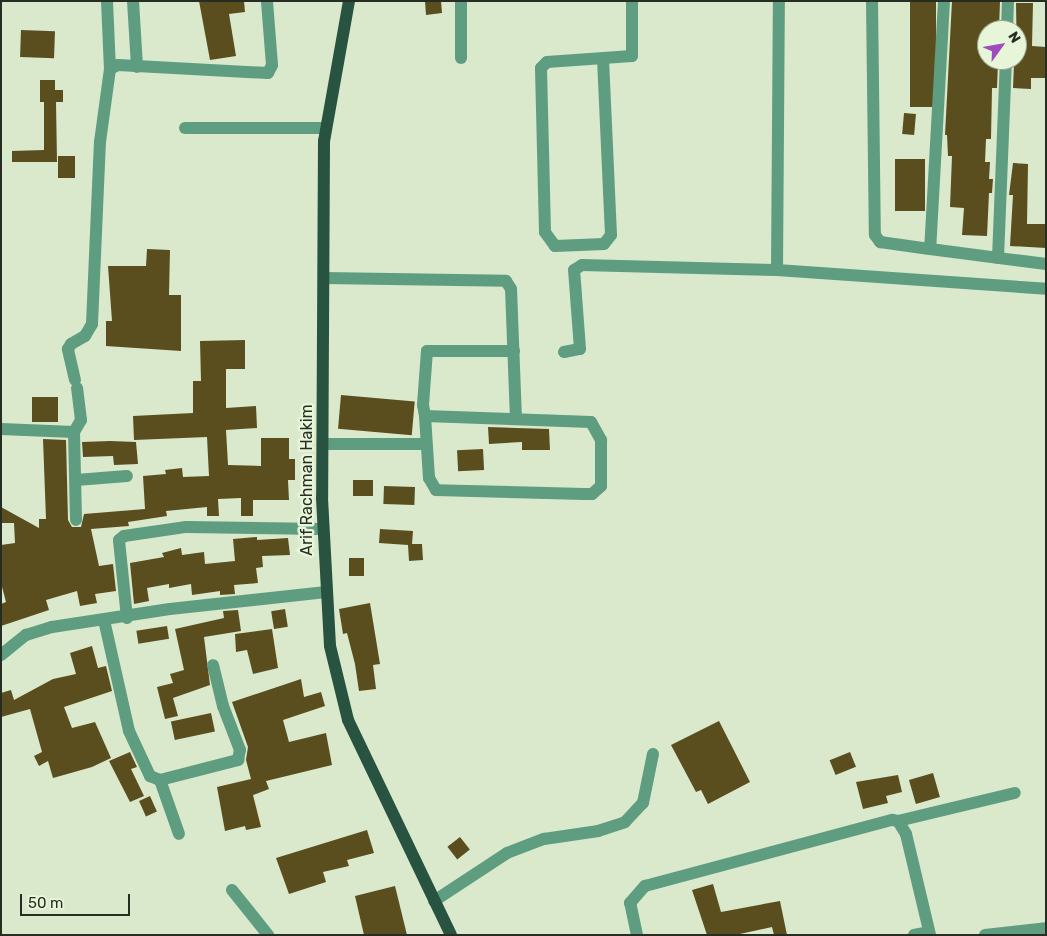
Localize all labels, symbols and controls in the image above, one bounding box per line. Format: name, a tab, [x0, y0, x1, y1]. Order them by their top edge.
north arrow	[977, 20, 1027, 70]
text: N	[1004, 29, 1024, 46]
street label: Arif Rachman Hakim	[297, 404, 317, 556]
scale bar	[22, 884, 132, 916]
text: 50 m	[28, 894, 63, 912]

